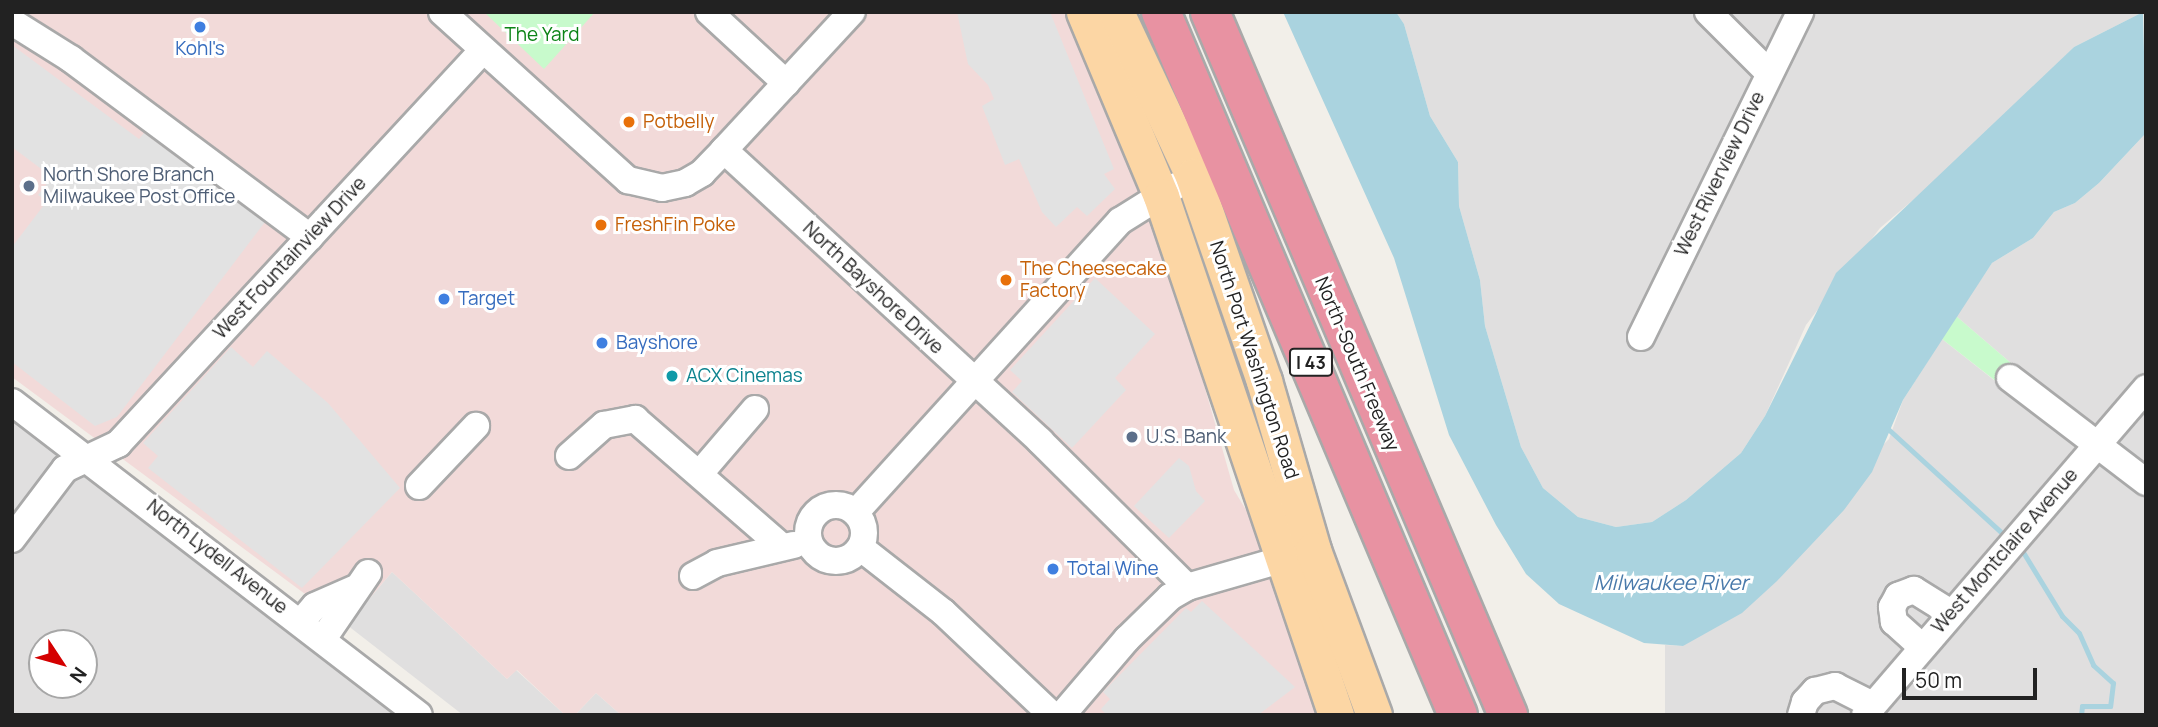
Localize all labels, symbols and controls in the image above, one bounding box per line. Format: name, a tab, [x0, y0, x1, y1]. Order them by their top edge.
marker: Kohl's	[192, 19, 208, 35]
park label: The Yard	[504, 24, 580, 46]
place label: Kohl's	[175, 38, 225, 60]
street label: West Riverview Drive	[1670, 88, 1770, 260]
place label: Potbelly	[643, 111, 715, 133]
marker: Potbelly	[621, 114, 637, 130]
place label: North Shore Branch Milwaukee Post Office	[43, 164, 235, 208]
street label: West Fountainview Drive	[209, 172, 371, 344]
marker: North Shore Branch Milwaukee Post Office	[21, 178, 37, 194]
place label: FreshFin Poke	[615, 214, 736, 236]
marker: FreshFin Poke	[593, 217, 609, 233]
street label: North Bayshore Drive	[798, 217, 948, 359]
street label: North Port Washington Road	[1205, 238, 1303, 482]
place label: The Cheesecake Factory	[1020, 258, 1167, 302]
marker: The Cheesecake Factory	[998, 272, 1014, 288]
street label: North-South Freeway	[1310, 273, 1404, 455]
place label: Target	[458, 288, 515, 310]
marker: Target	[436, 291, 452, 307]
place label: Bayshore	[616, 332, 698, 354]
marker: Bayshore	[594, 335, 610, 351]
road number: I 43	[1288, 348, 1334, 376]
place label: ACX Cinemas	[686, 365, 803, 387]
marker: ACX Cinemas	[664, 368, 680, 384]
place label: U.S. Bank	[1146, 426, 1227, 448]
marker: U.S. Bank	[1124, 429, 1140, 445]
street label: West Montclaire Avenue	[1927, 464, 2083, 638]
street label: North Lydell Avenue	[142, 495, 292, 619]
place label: Total Wine	[1067, 558, 1159, 580]
marker: Total Wine	[1045, 561, 1061, 577]
water label: Milwaukee River	[1594, 569, 1748, 595]
north arrow	[28, 629, 98, 699]
scale bar	[1906, 654, 2041, 698]
text: N	[64, 662, 93, 688]
text: 50 m	[1915, 666, 1962, 694]

